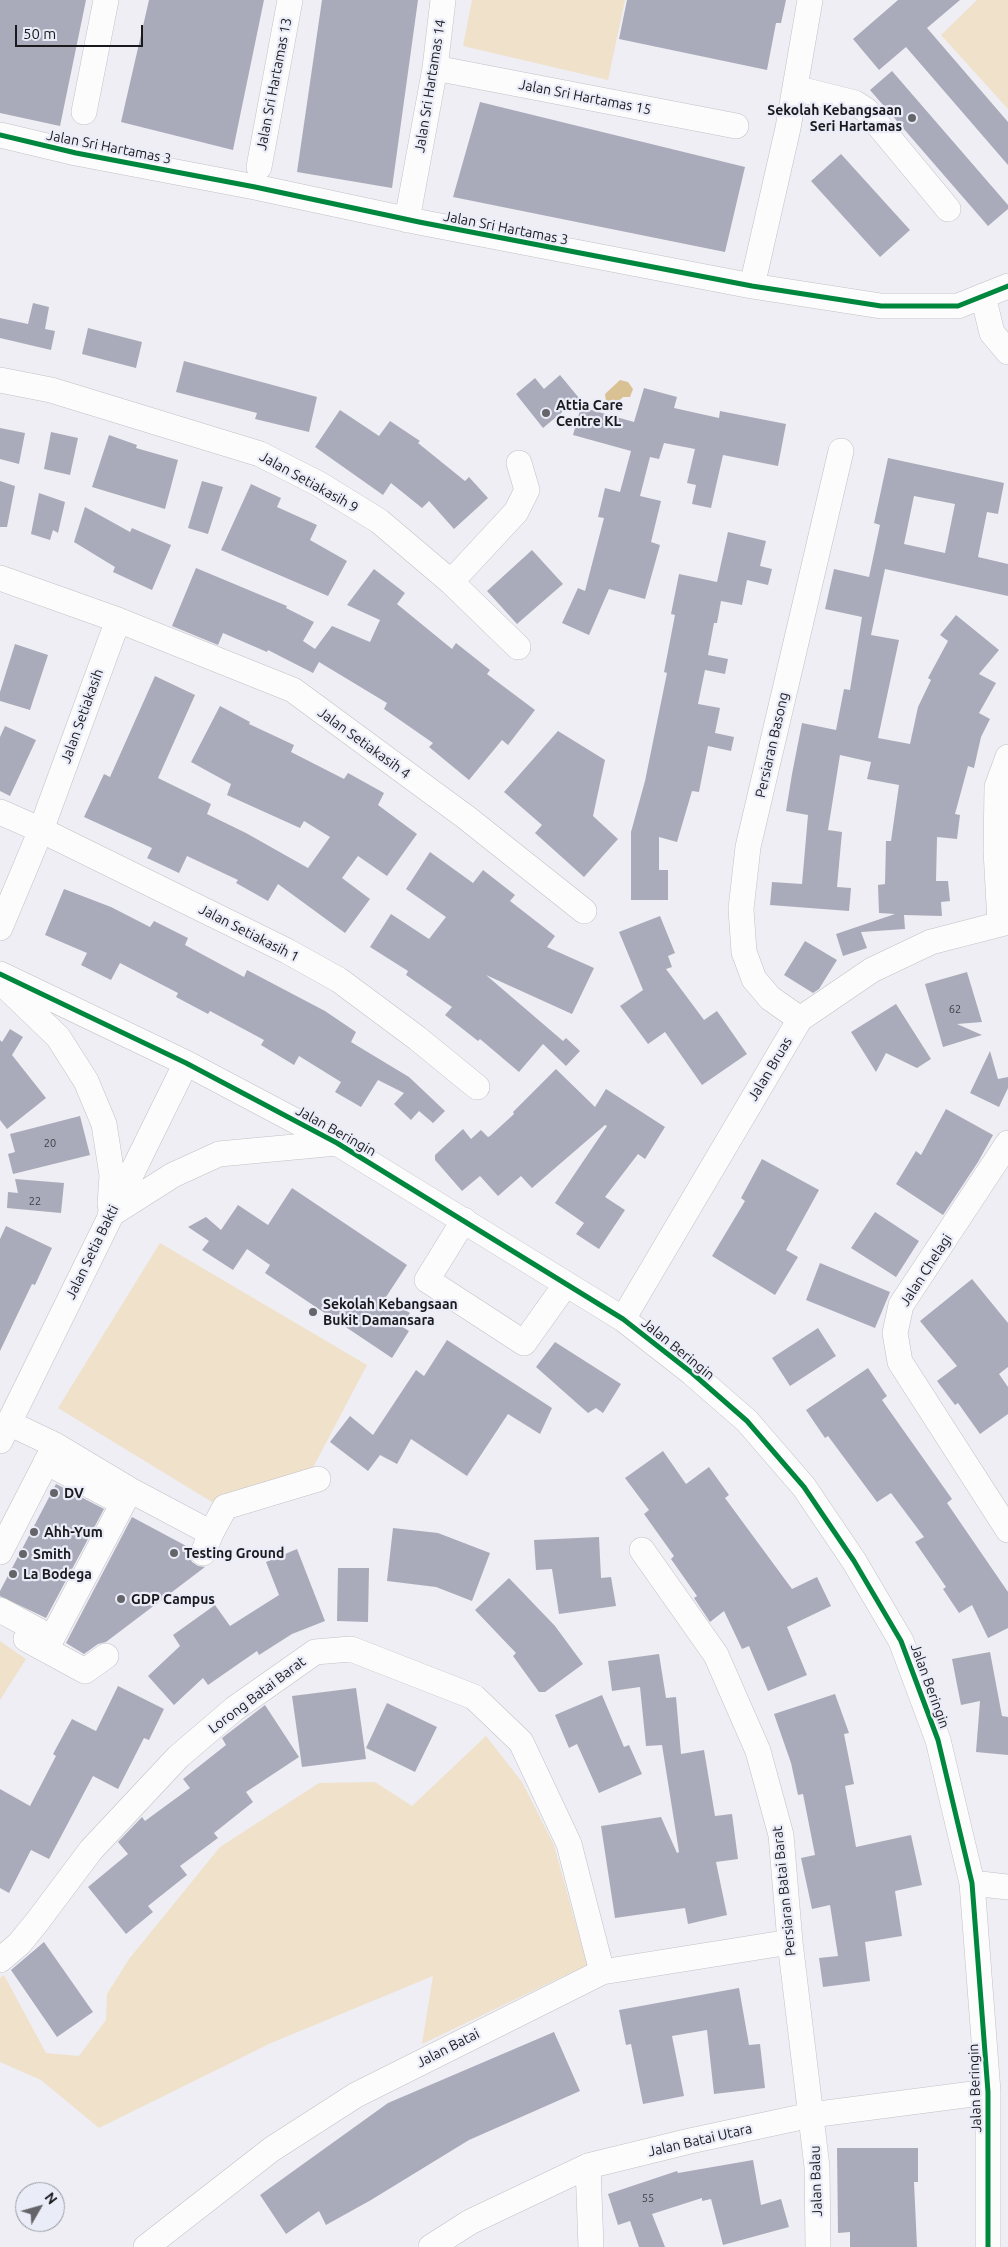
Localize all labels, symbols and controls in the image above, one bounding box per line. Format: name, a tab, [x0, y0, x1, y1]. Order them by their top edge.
scale bar	[18, 15, 145, 47]
street label: Jalan Sri Hartamas 13	[253, 16, 295, 152]
street label: Jalan Sri Hartamas 14	[411, 18, 449, 154]
text: 50 m	[23, 25, 56, 42]
street label: Jalan Sri Hartamas 15	[517, 76, 653, 118]
place label: Sekolah Kebangsaan Seri Hartamas	[767, 102, 902, 134]
marker: Sekolah Kebangsaan Seri Hartamas	[906, 112, 918, 124]
street label: Jalan Sri Hartamas 3	[45, 127, 173, 167]
street label: Jalan Sri Hartamas 3	[442, 208, 570, 248]
place label: Attia Care Centre KL	[556, 397, 623, 430]
marker: Attia Care Centre KL	[540, 407, 552, 419]
street label: Jalan Setiakasih 9	[257, 448, 361, 516]
street label: Jalan Setiakasih	[57, 667, 107, 765]
street label: Persiaran Basong	[752, 691, 792, 799]
street label: Jalan Setiakasih 4	[314, 704, 414, 782]
street label: Jalan Setiakasih 1	[196, 901, 302, 965]
house number: 62	[949, 1002, 961, 1016]
street label: Jalan Bruas	[744, 1034, 796, 1104]
street label: Jalan Beringin	[293, 1102, 379, 1160]
house number: 20	[44, 1136, 56, 1150]
house number: 22	[29, 1194, 41, 1208]
street label: Jalan Setia Bakti	[62, 1202, 122, 1302]
street label: Jalan Chelagi	[896, 1231, 956, 1309]
place label: Sekolah Kebangsaan Bukit Damansara	[323, 1296, 458, 1328]
marker: Sekolah Kebangsaan Bukit Damansara	[307, 1306, 319, 1318]
street label: Jalan Beringin	[638, 1314, 718, 1384]
place label: DV	[64, 1485, 84, 1501]
marker: DV	[48, 1487, 60, 1499]
place label: Ahh-Yum	[44, 1524, 103, 1540]
marker: Ahh-Yum	[28, 1526, 40, 1538]
place label: Testing Ground	[184, 1545, 284, 1561]
place label: Smith	[33, 1546, 71, 1562]
marker: Testing Ground	[168, 1547, 180, 1559]
marker: Smith	[17, 1548, 29, 1560]
place label: La Bodega	[23, 1566, 92, 1582]
marker: La Bodega	[7, 1568, 19, 1580]
place label: GDP Campus	[131, 1591, 215, 1607]
marker: GDP Campus	[115, 1593, 127, 1605]
street label: Jalan Beringin	[907, 1641, 953, 1731]
street label: Lorong Batai Barat	[205, 1653, 309, 1737]
street label: Persiaran Batai Barat	[769, 1825, 799, 1957]
street label: Jalan Batai	[414, 2025, 482, 2071]
street label: Jalan Beringin	[965, 2043, 985, 2133]
street label: Jalan Batai Utara	[646, 2120, 754, 2160]
street label: Jalan Balau	[806, 2145, 826, 2217]
north arrow	[15, 2182, 65, 2232]
text: N	[42, 2189, 61, 2207]
house number: 55	[642, 2191, 654, 2205]

